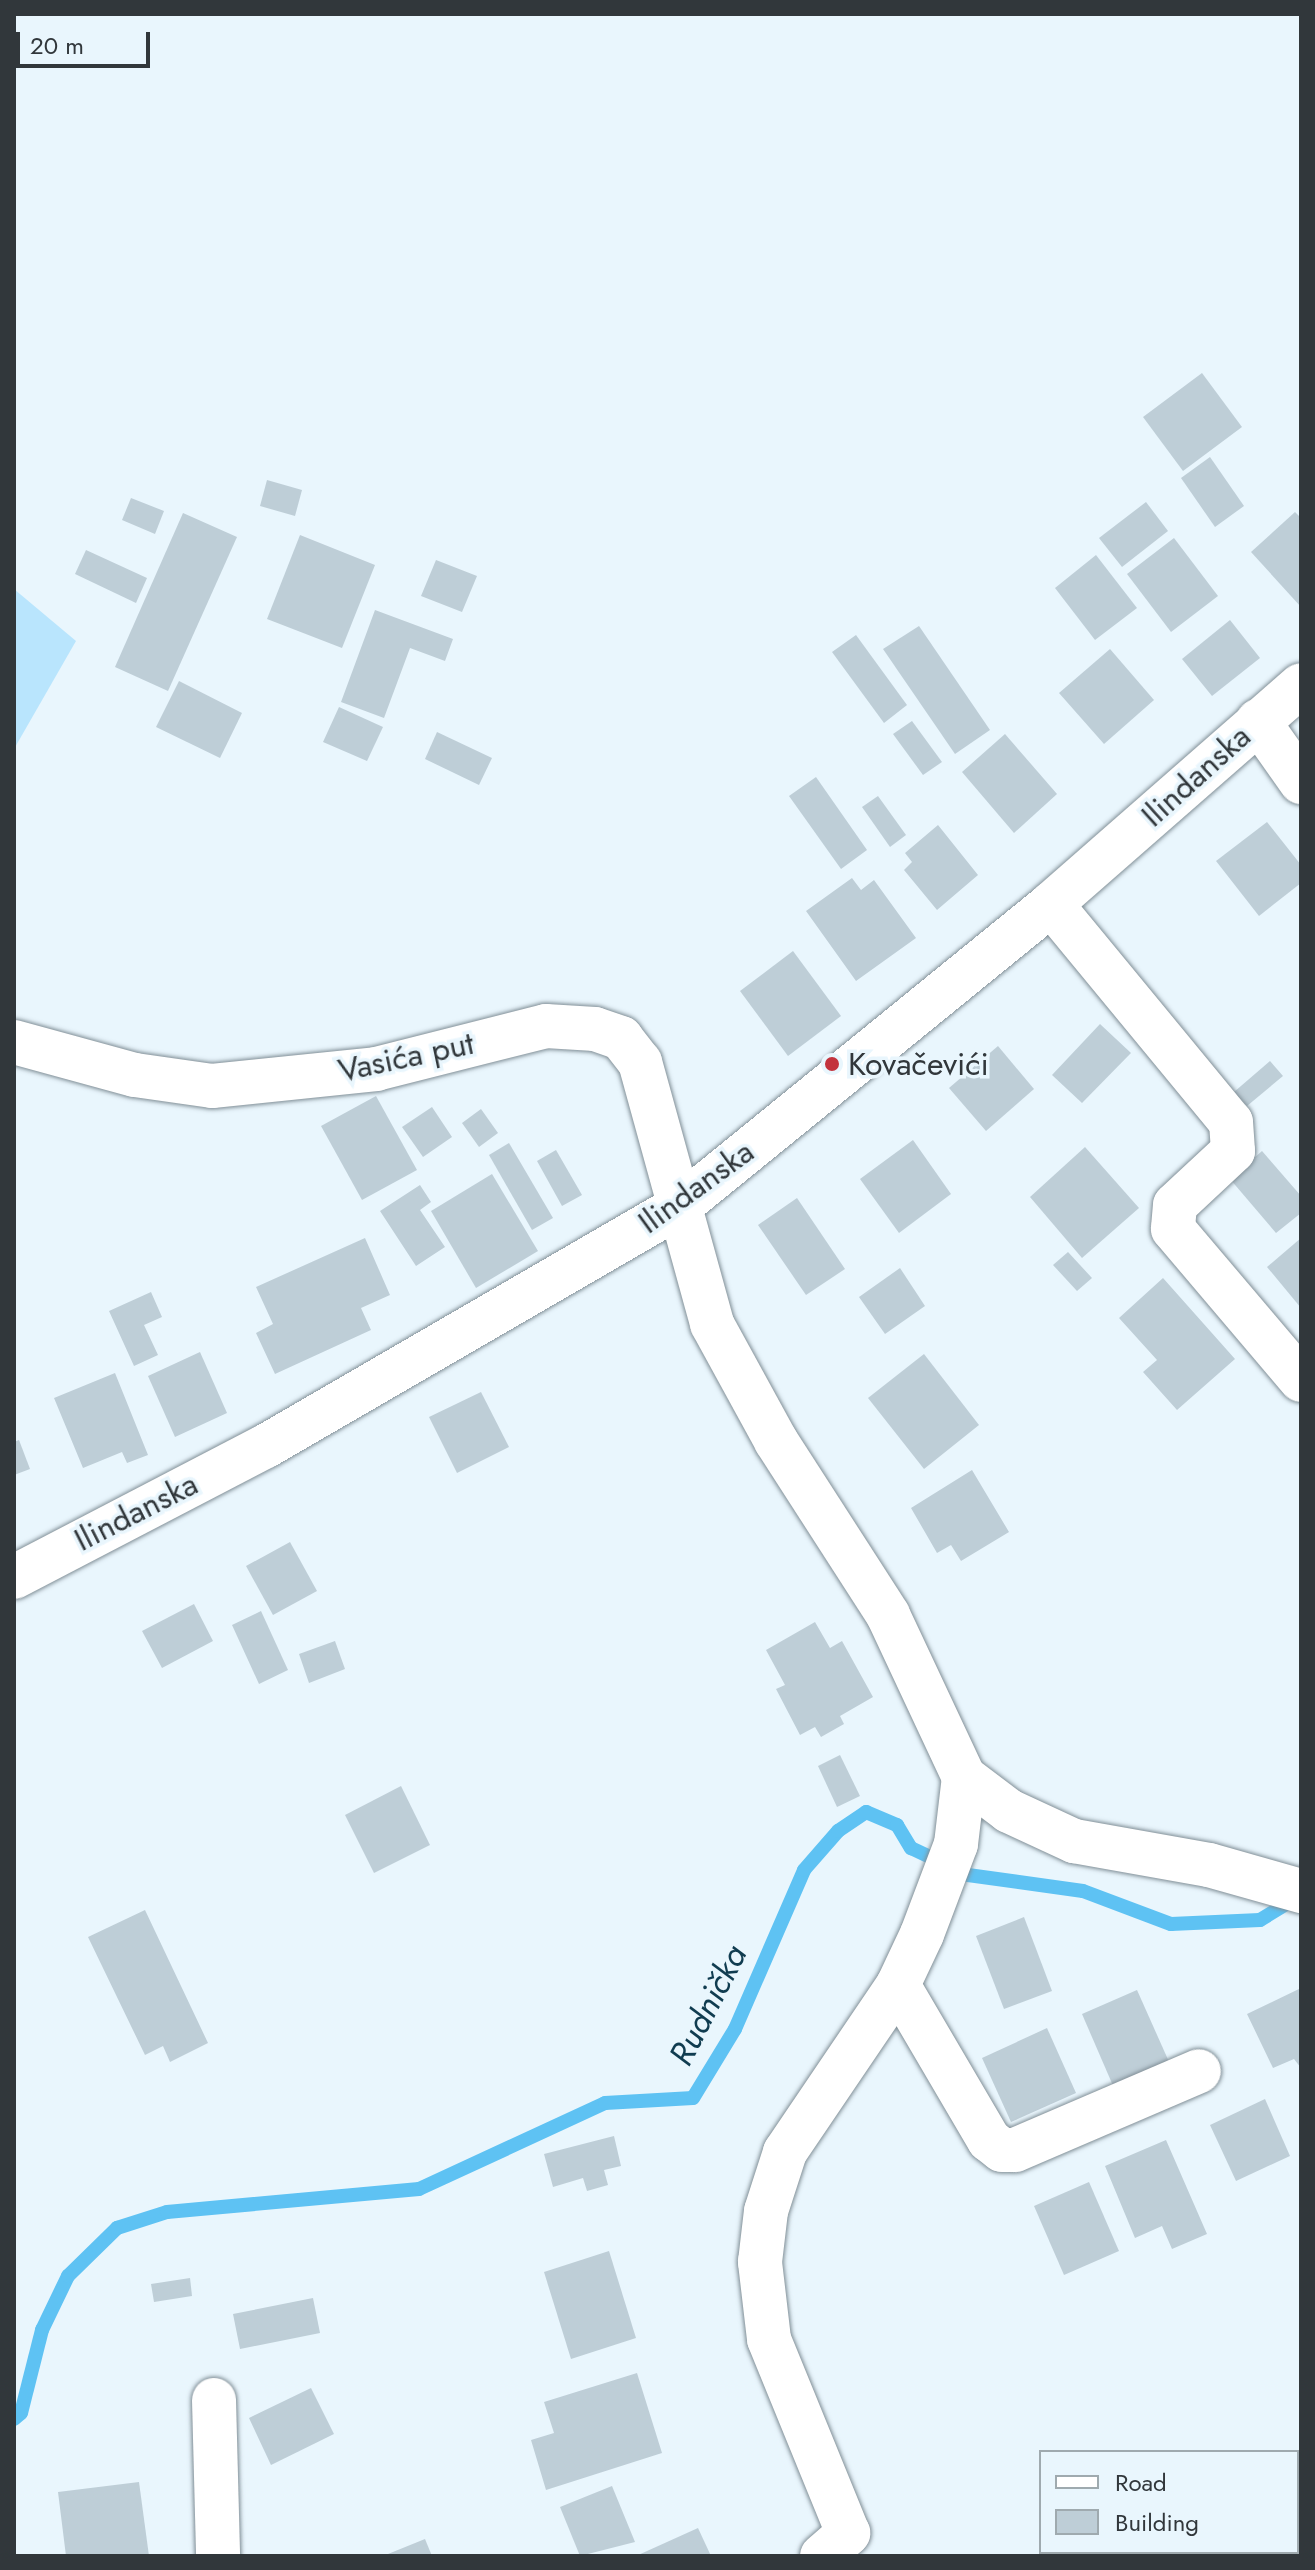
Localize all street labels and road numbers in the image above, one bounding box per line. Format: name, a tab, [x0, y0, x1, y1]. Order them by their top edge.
street label: Ilindanska	[1134, 717, 1258, 835]
street label: Vasića put	[335, 1024, 477, 1090]
street label: Ilindanska	[631, 1132, 761, 1242]
street label: Ilindanska	[68, 1465, 204, 1559]

